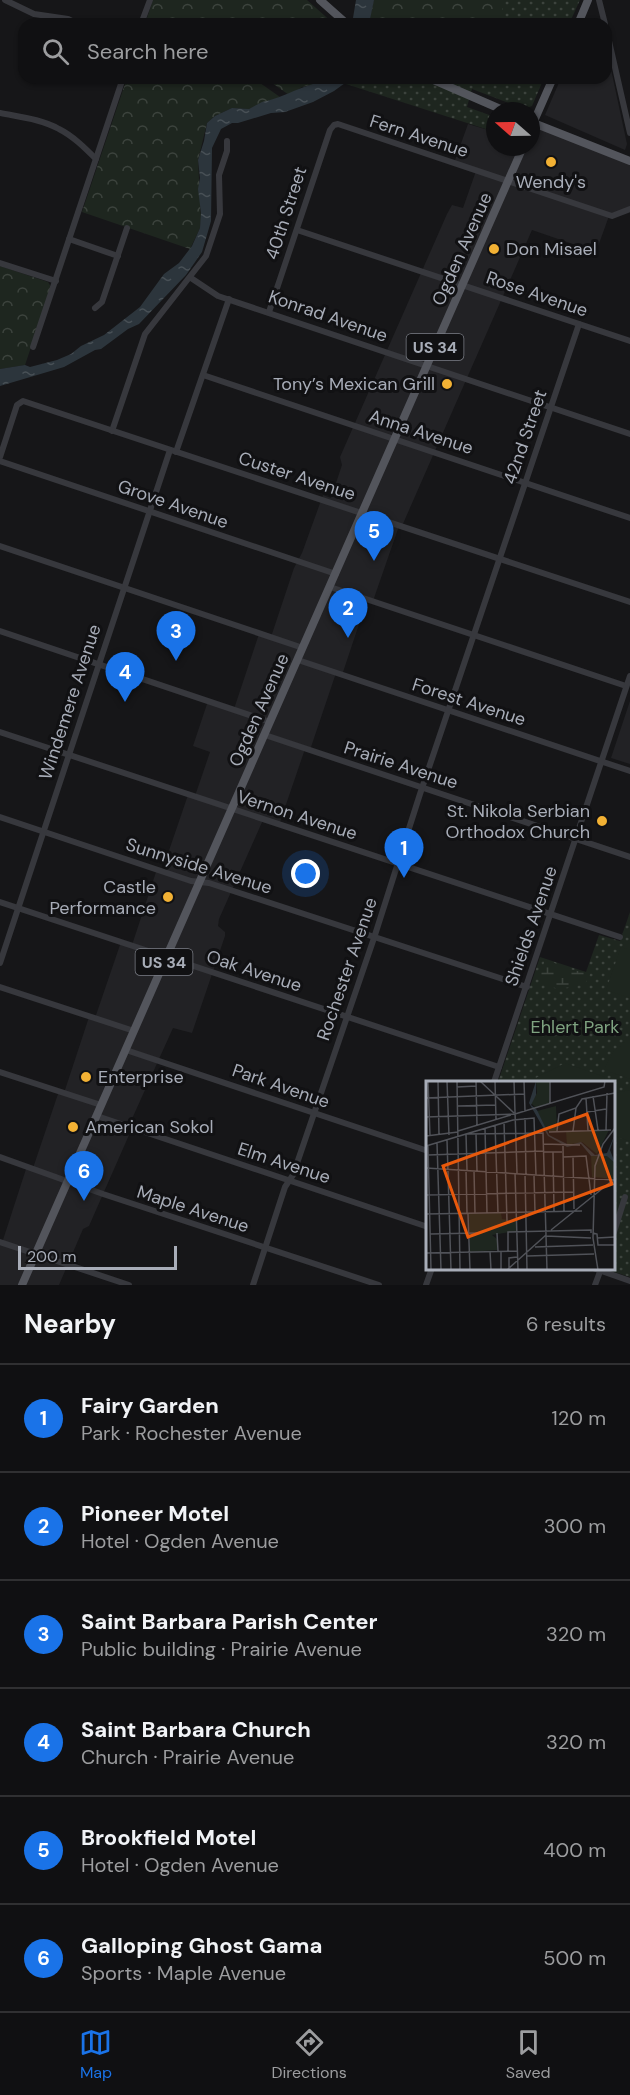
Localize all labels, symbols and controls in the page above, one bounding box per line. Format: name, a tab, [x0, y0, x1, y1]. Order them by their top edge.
search box	[18, 18, 612, 84]
icon: search	[39, 35, 72, 68]
text: Search here	[87, 37, 208, 66]
north arrow	[486, 102, 540, 156]
street label: Fern Avenue	[367, 109, 471, 163]
marker: Wendy's	[544, 155, 558, 169]
street label: 40th Street	[260, 163, 312, 263]
place label: Wendy's	[516, 170, 586, 194]
street label: Ogden Avenue	[426, 189, 498, 309]
place label: Don Misael	[506, 237, 597, 261]
marker: Don Misael	[487, 242, 501, 256]
street label: Rose Avenue	[483, 265, 591, 323]
street label: Konrad Avenue	[265, 284, 391, 348]
road number: US 34	[406, 334, 464, 360]
place label: Tony’s Mexican Grill	[273, 372, 435, 396]
marker: Tony’s Mexican Grill	[440, 377, 454, 391]
street label: 42nd Street	[498, 386, 552, 488]
street label: Anna Avenue	[366, 404, 476, 460]
street label: Custer Avenue	[236, 446, 358, 506]
street label: Grove Avenue	[115, 474, 231, 534]
pin: 5	[354, 512, 394, 561]
pin: 2	[328, 588, 368, 638]
pin: 3	[156, 612, 195, 661]
street label: Windemere Avenue	[34, 621, 106, 783]
street label: Ogden Avenue	[223, 650, 295, 770]
pin: 4	[106, 652, 144, 702]
street label: Forest Avenue	[409, 672, 529, 732]
street label: Prairie Avenue	[341, 735, 461, 795]
street label: Vernon Avenue	[234, 784, 360, 846]
place label: St. Nikola Serbian Orthodox Church	[445, 799, 590, 844]
marker: St. Nikola Serbian Orthodox Church	[595, 814, 609, 828]
pin: 1	[384, 828, 424, 878]
street label: Sunnyside Avenue	[123, 832, 275, 900]
your location	[291, 859, 320, 888]
street label: Shields Avenue	[499, 863, 563, 989]
place label: Castle Performance	[49, 875, 156, 920]
marker: Castle Performance	[161, 890, 175, 904]
street label: Rochester Avenue	[311, 894, 383, 1044]
street label: Oak Avenue	[203, 944, 305, 998]
road number: US 34	[136, 949, 192, 975]
park label: Ehlert Park	[531, 1015, 619, 1039]
street label: Park Avenue	[229, 1058, 333, 1114]
place label: Enterprise	[98, 1065, 184, 1089]
marker: Enterprise	[79, 1070, 93, 1084]
inset map	[426, 1081, 615, 1270]
place label: American Sokol	[85, 1115, 214, 1139]
marker: American Sokol	[66, 1120, 80, 1134]
street label: Elm Avenue	[235, 1137, 333, 1189]
pin: 6	[64, 1152, 104, 1201]
street label: Maple Avenue	[134, 1180, 252, 1238]
scale bar	[18, 1243, 177, 1270]
text: 200 m	[27, 1246, 76, 1267]
text: Nearby	[24, 1307, 116, 1341]
text: 6 results	[526, 1311, 606, 1337]
text: Fairy Garden	[81, 1391, 219, 1420]
text: 1	[40, 1405, 47, 1431]
text: 120 m	[552, 1405, 606, 1431]
text: Park · Rochester Avenue	[81, 1420, 302, 1446]
text: Pioneer Motel	[81, 1499, 229, 1528]
text: 2	[38, 1513, 49, 1539]
text: 300 m	[544, 1513, 606, 1539]
text: Hotel · Ogden Avenue	[81, 1528, 279, 1554]
text: Saint Barbara Parish Center	[81, 1607, 377, 1636]
text: 3	[37, 1621, 50, 1647]
text: 320 m	[546, 1621, 606, 1647]
text: Public building · Prairie Avenue	[81, 1636, 362, 1662]
text: Saint Barbara Church	[81, 1715, 311, 1744]
text: 4	[37, 1729, 50, 1755]
text: 320 m	[546, 1729, 606, 1755]
text: Church · Prairie Avenue	[81, 1744, 294, 1770]
text: Brookfield Motel	[81, 1823, 256, 1852]
text: 5	[37, 1837, 50, 1863]
text: 400 m	[543, 1837, 606, 1863]
text: Hotel · Ogden Avenue	[81, 1852, 279, 1878]
text: Galloping Ghost Gama	[81, 1931, 322, 1960]
text: 6	[37, 1945, 50, 1971]
text: 500 m	[543, 1945, 606, 1971]
text: Sports · Maple Avenue	[81, 1960, 286, 1986]
tab: Map	[79, 2026, 112, 2083]
tab: Directions	[271, 2026, 347, 2083]
tab: Saved	[506, 2026, 551, 2083]

